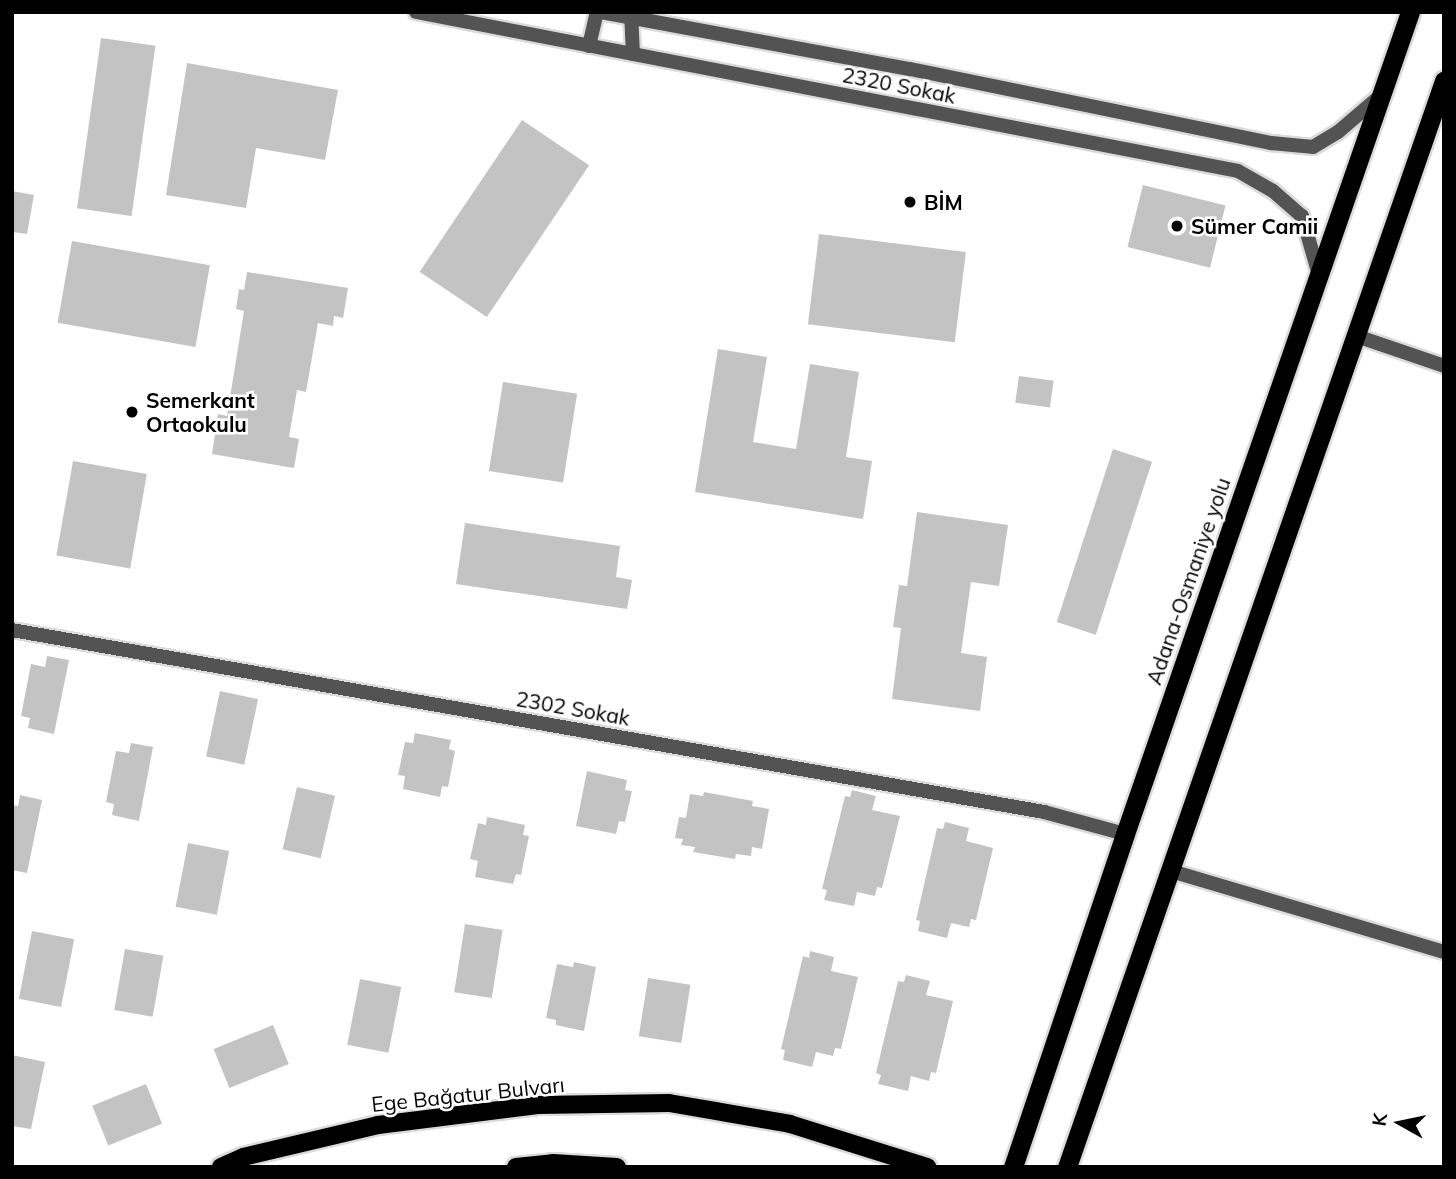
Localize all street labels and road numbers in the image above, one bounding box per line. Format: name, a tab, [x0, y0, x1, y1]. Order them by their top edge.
street label: 2320 Sokak	[840, 62, 958, 108]
street label: Adana-Osmaniye yolu	[1141, 474, 1235, 688]
street label: 2302 Sokak	[514, 686, 632, 730]
street label: Ege Bağatur Bulvarı	[370, 1071, 566, 1117]

